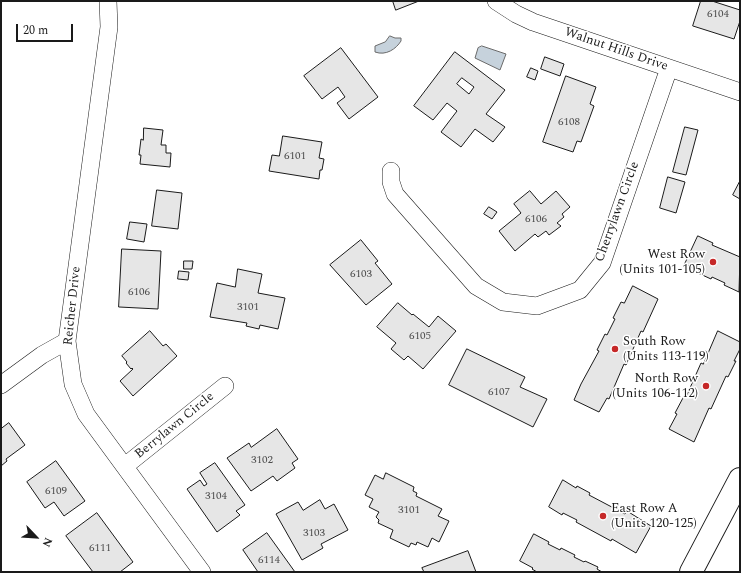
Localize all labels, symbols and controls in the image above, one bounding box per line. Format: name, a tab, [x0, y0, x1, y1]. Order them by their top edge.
house number: 6104	[707, 8, 729, 22]
scale bar	[18, 16, 75, 42]
text: 20 m	[23, 21, 48, 40]
street label: Walnut Hills Drive	[562, 25, 670, 75]
house number: 6108	[558, 116, 580, 130]
house number: 6101	[284, 150, 306, 164]
street label: Cherrylawn Circle	[593, 160, 643, 264]
house number: 6106	[525, 213, 547, 227]
place label: West Row (Units 101-105)	[619, 247, 705, 278]
marker: West Row (Units 101-105)	[708, 257, 718, 267]
street label: Reicher Drive	[61, 266, 85, 346]
house number: 6103	[350, 268, 372, 282]
house number: 6106	[128, 286, 150, 300]
house number: 3101	[237, 301, 259, 315]
house number: 6105	[409, 330, 431, 344]
place label: South Row (Units 113-119)	[623, 334, 709, 365]
marker: South Row (Units 113-119)	[610, 344, 620, 354]
place label: North Row (Units 106-112)	[612, 371, 698, 402]
marker: North Row (Units 106-112)	[701, 381, 711, 391]
house number: 6107	[488, 386, 510, 400]
street label: Berrylawn Circle	[132, 389, 218, 463]
house number: 3102	[251, 454, 273, 468]
house number: 6109	[45, 485, 67, 499]
house number: 3104	[205, 490, 227, 504]
place label: East Row A (Units 120-125)	[611, 501, 697, 532]
house number: 3101	[398, 504, 420, 518]
marker: East Row A (Units 120-125)	[598, 511, 608, 521]
north arrow	[16, 517, 56, 557]
house number: 3103	[303, 527, 325, 541]
text: N	[38, 535, 57, 550]
house number: 6111	[89, 542, 111, 556]
house number: 6114	[258, 554, 280, 568]

